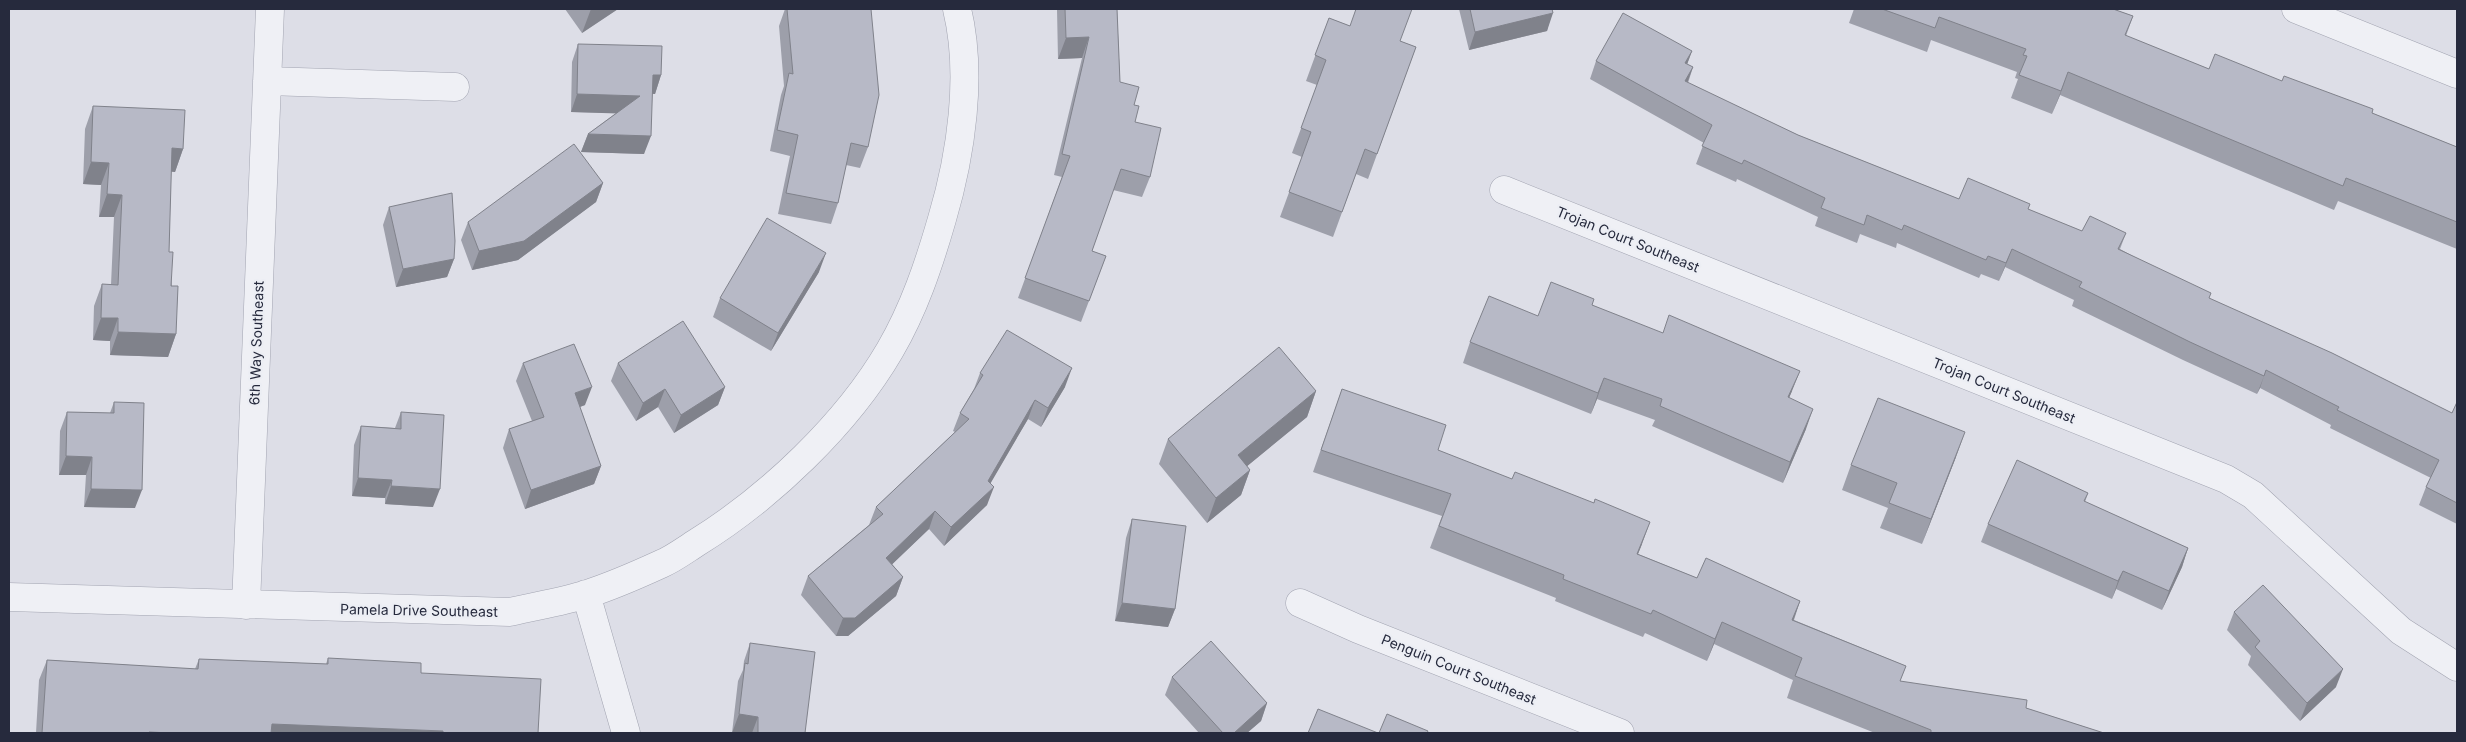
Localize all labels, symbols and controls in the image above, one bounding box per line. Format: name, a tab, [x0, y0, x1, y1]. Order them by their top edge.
street label: Trojan Court Southeast	[1554, 203, 1702, 276]
street label: 6th Way Southeast	[245, 280, 267, 406]
street label: Trojan Court Southeast	[1930, 354, 2078, 427]
street label: Pamela Drive Southeast	[340, 600, 498, 620]
street label: Penguin Court Southeast	[1379, 630, 1539, 708]

